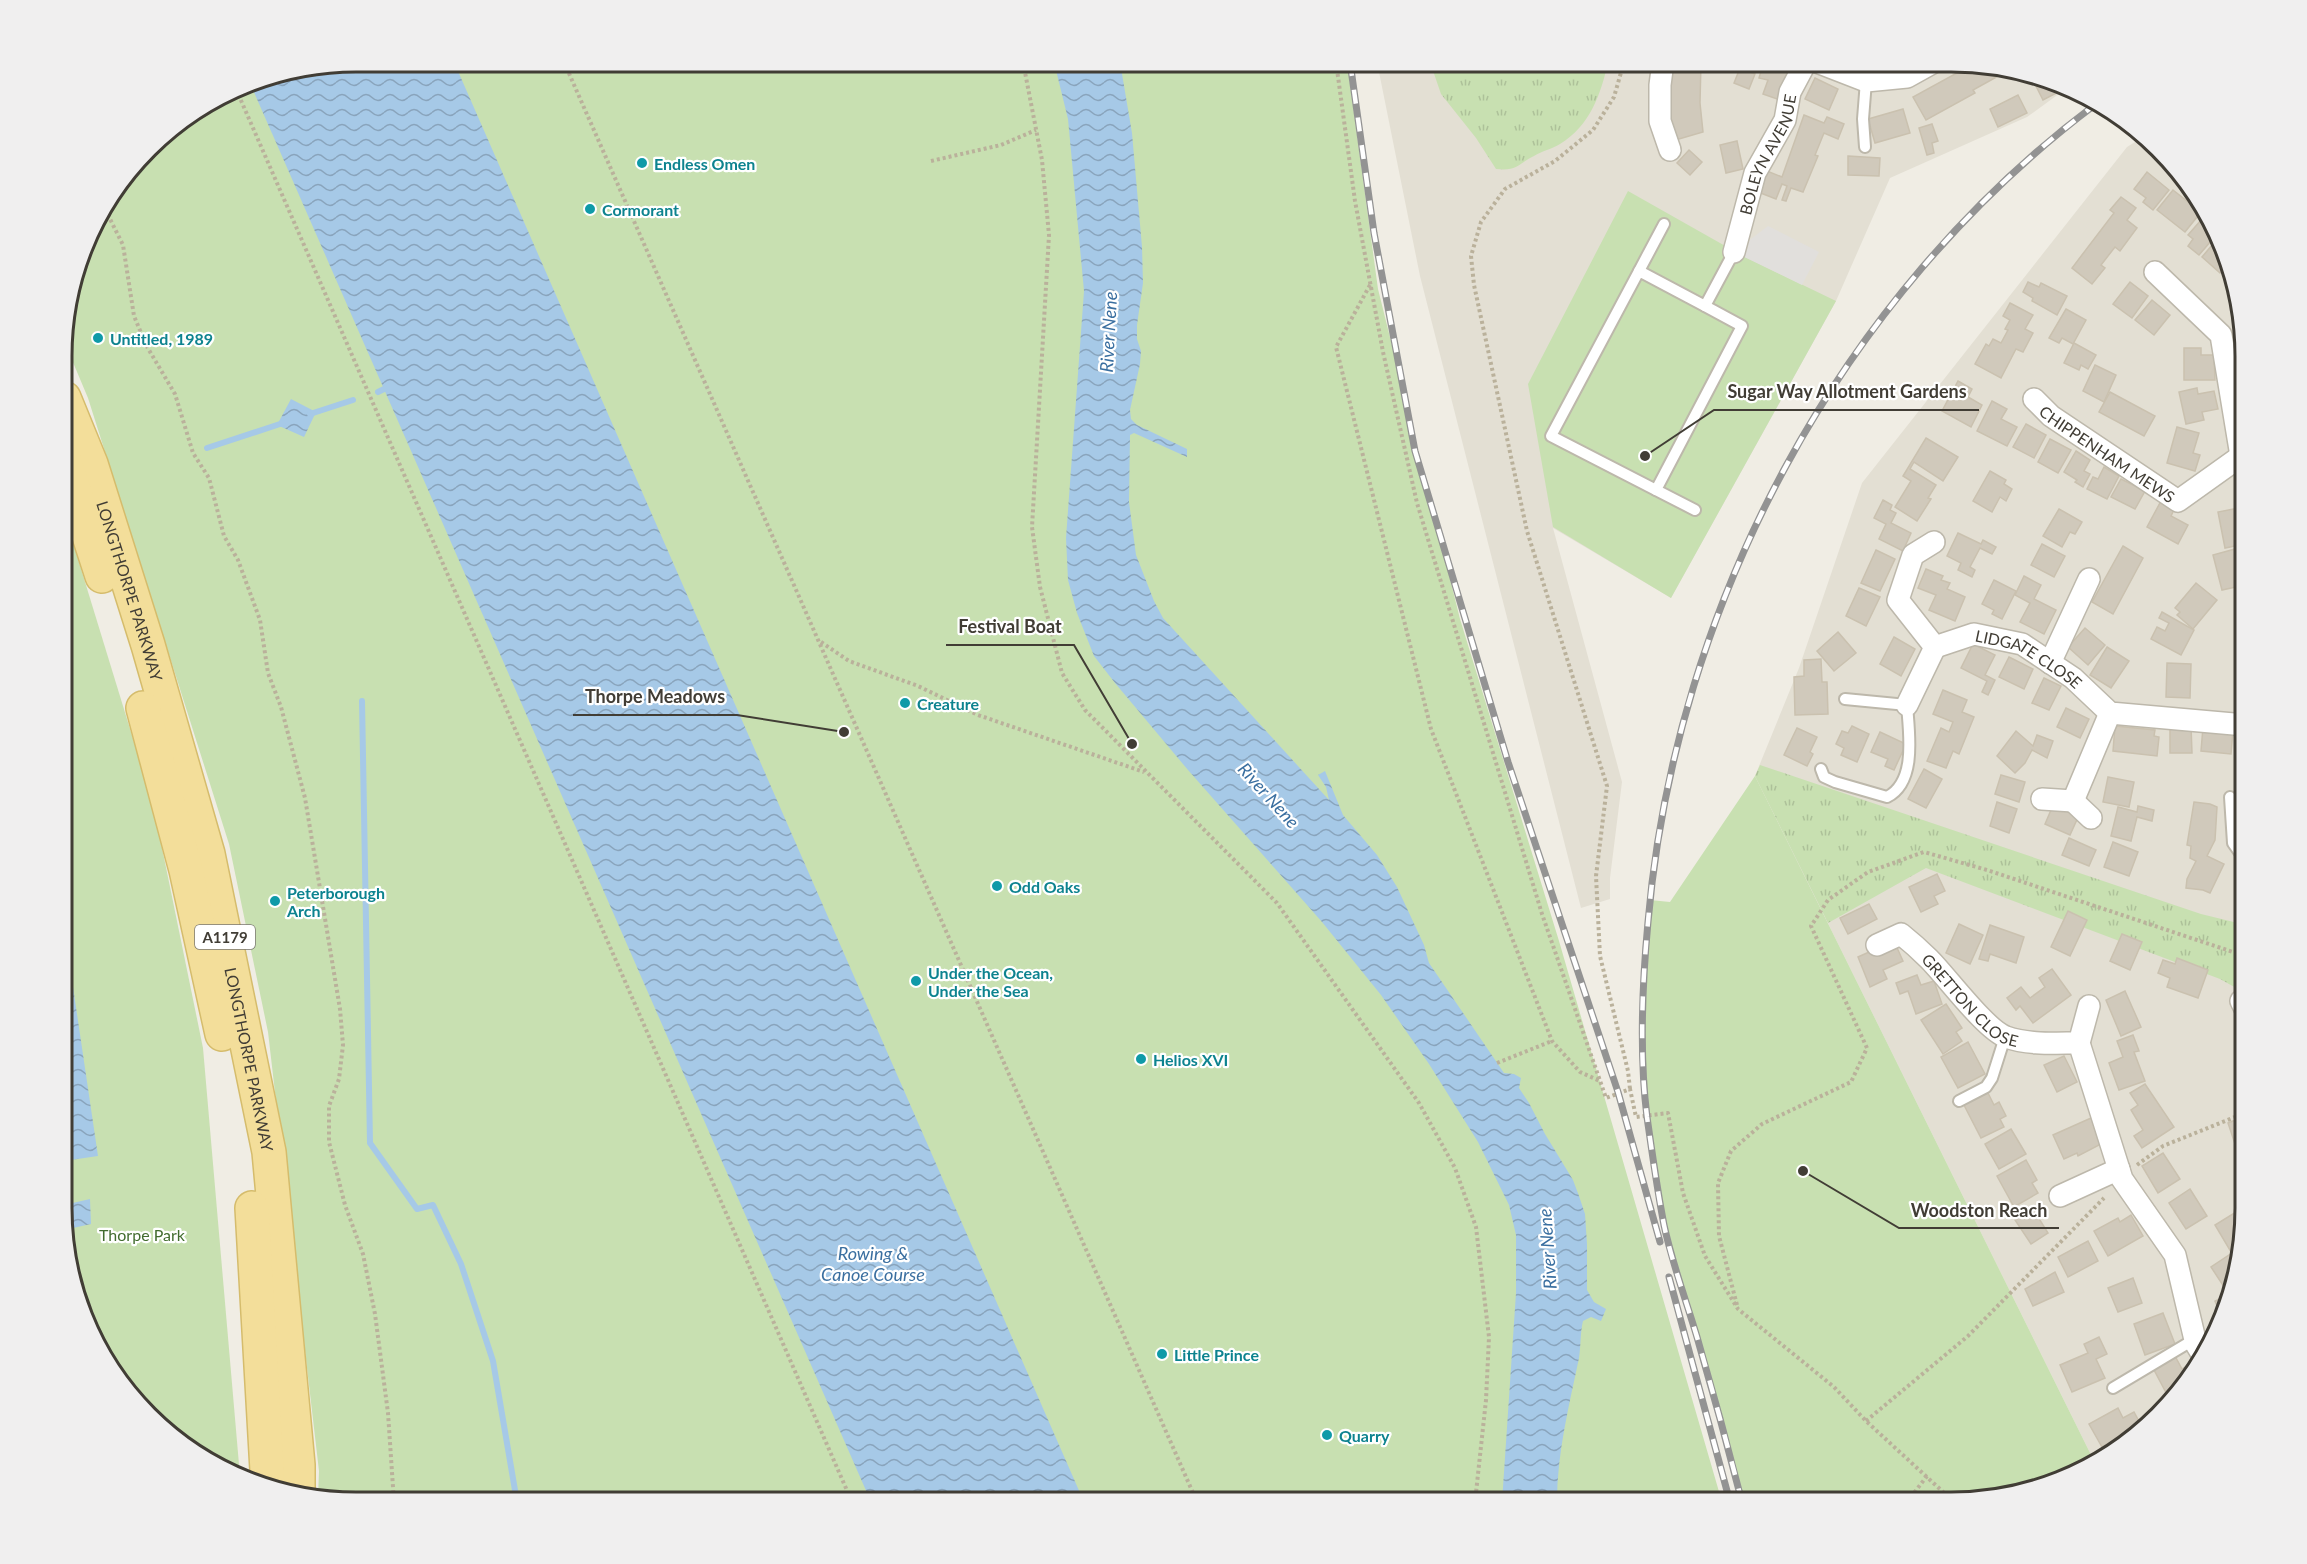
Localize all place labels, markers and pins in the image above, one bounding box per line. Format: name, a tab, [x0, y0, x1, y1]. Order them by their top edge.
place label: Endless Omen	[654, 154, 755, 173]
marker: Endless Omen	[635, 156, 649, 170]
place label: Cormorant	[602, 200, 679, 219]
marker: Cormorant	[583, 202, 597, 216]
place label: Untitled, 1989	[110, 329, 213, 348]
marker: Untitled, 1989	[91, 331, 105, 345]
callout: Sugar Way Allotment Gardens	[1714, 374, 1979, 410]
callout: Festival Boat	[946, 609, 1074, 645]
callout: Thorpe Meadows	[573, 679, 737, 715]
place label: Creature	[917, 694, 980, 713]
marker: Creature	[898, 696, 912, 710]
place label: Odd Oaks	[1009, 877, 1080, 896]
marker: Odd Oaks	[990, 879, 1004, 893]
place label: Peterborough Arch	[286, 883, 385, 920]
marker: Peterborough Arch	[268, 894, 282, 908]
place label: Under the Ocean, Under the Sea	[928, 963, 1053, 1000]
marker: Under the Ocean, Under the Sea	[909, 974, 923, 988]
place label: Helios XVI	[1153, 1050, 1228, 1069]
marker: Helios XVI	[1134, 1052, 1148, 1066]
callout: Woodston Reach	[1899, 1192, 2059, 1228]
place label: Little Prince	[1174, 1345, 1259, 1364]
marker: Little Prince	[1155, 1347, 1169, 1361]
place label: Quarry	[1339, 1426, 1390, 1445]
marker: Quarry	[1320, 1428, 1334, 1442]

